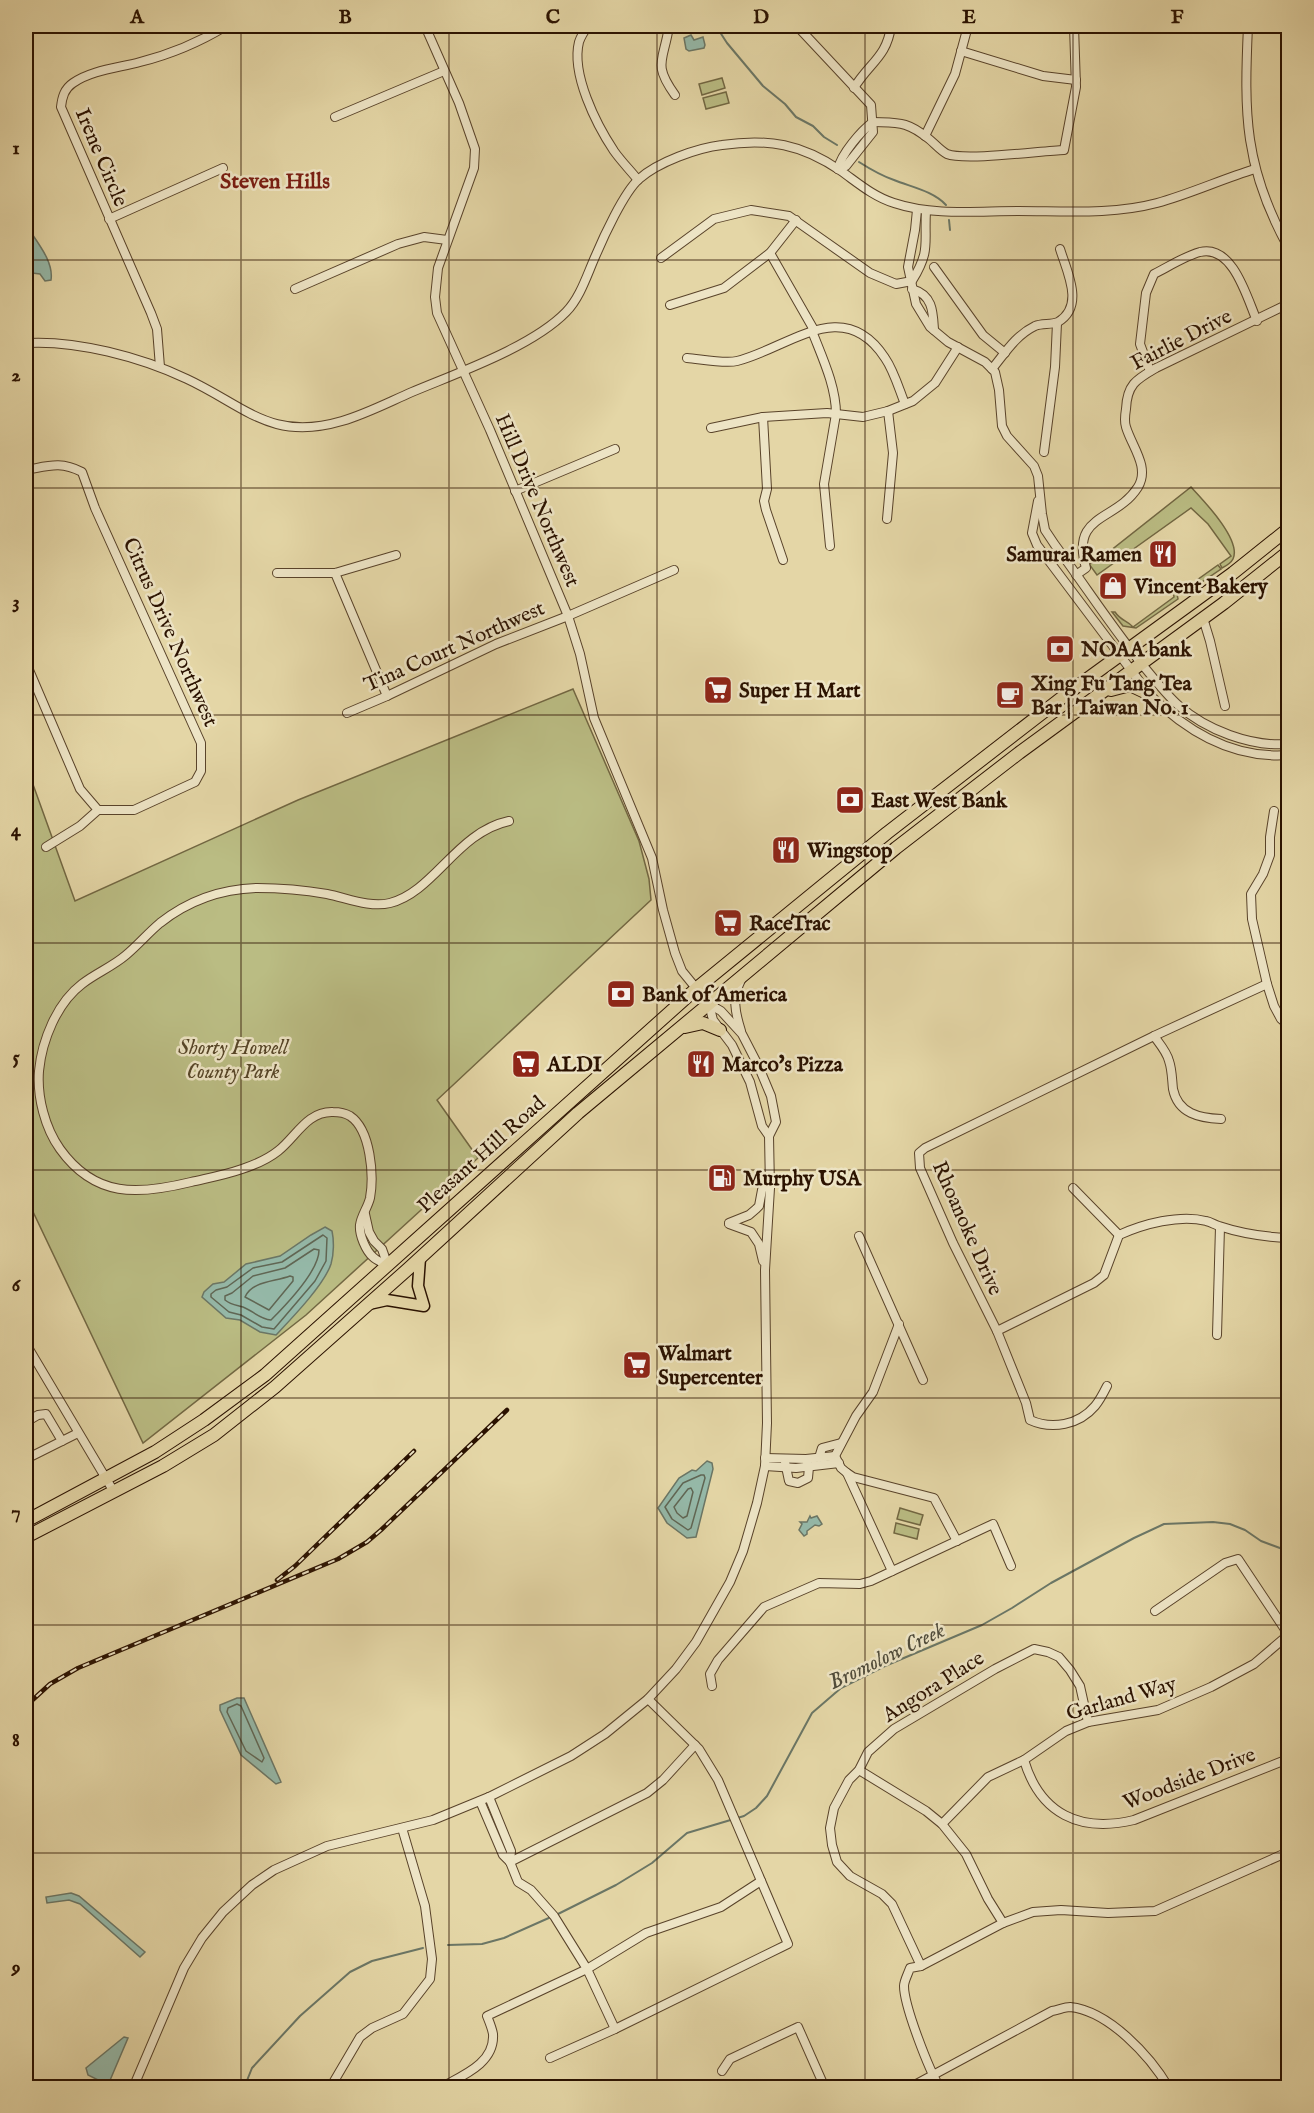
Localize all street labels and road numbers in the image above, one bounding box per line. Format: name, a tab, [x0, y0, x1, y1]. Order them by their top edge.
street label: Irene Circle	[68, 104, 134, 211]
street label: Fairlie Drive	[1127, 303, 1237, 377]
street label: Hill Drive Northwest	[488, 410, 585, 591]
street label: Citrus Drive Northwest	[116, 534, 224, 731]
street label: Tina Court Northwest	[360, 595, 549, 699]
street label: Pleasant Hill Road	[412, 1090, 552, 1220]
street label: Rhoanoke Drive	[925, 1157, 1008, 1300]
street label: Angora Place	[877, 1645, 990, 1730]
street label: Garland Way	[1063, 1671, 1180, 1728]
street label: Woodside Drive	[1119, 1742, 1260, 1817]

